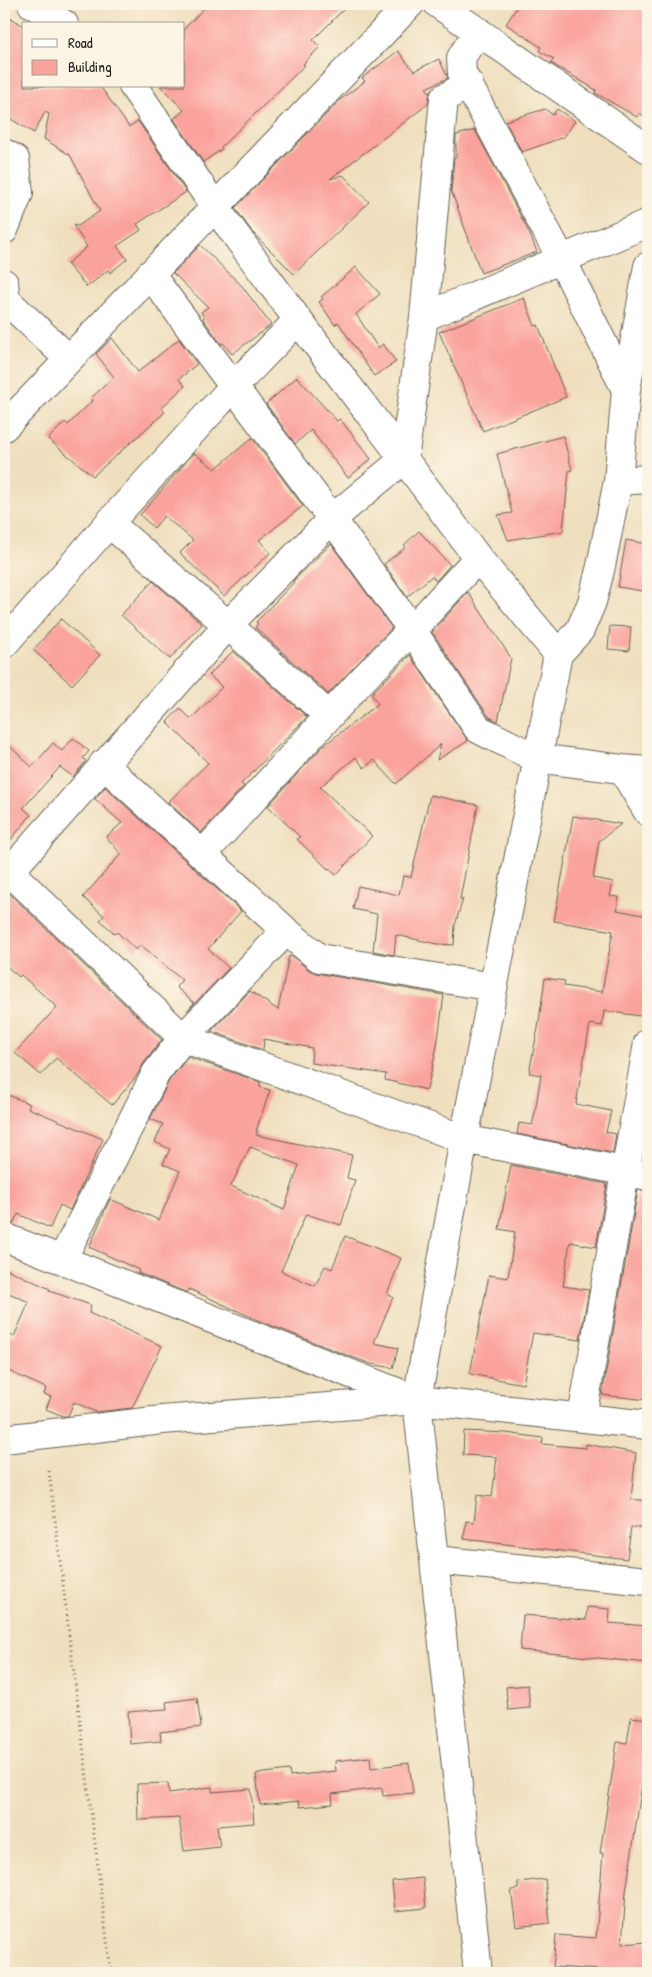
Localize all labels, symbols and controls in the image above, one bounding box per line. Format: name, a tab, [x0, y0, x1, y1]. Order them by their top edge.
legend	[22, 22, 185, 88]
text: Road	[68, 32, 93, 53]
text: Building	[68, 56, 112, 77]

